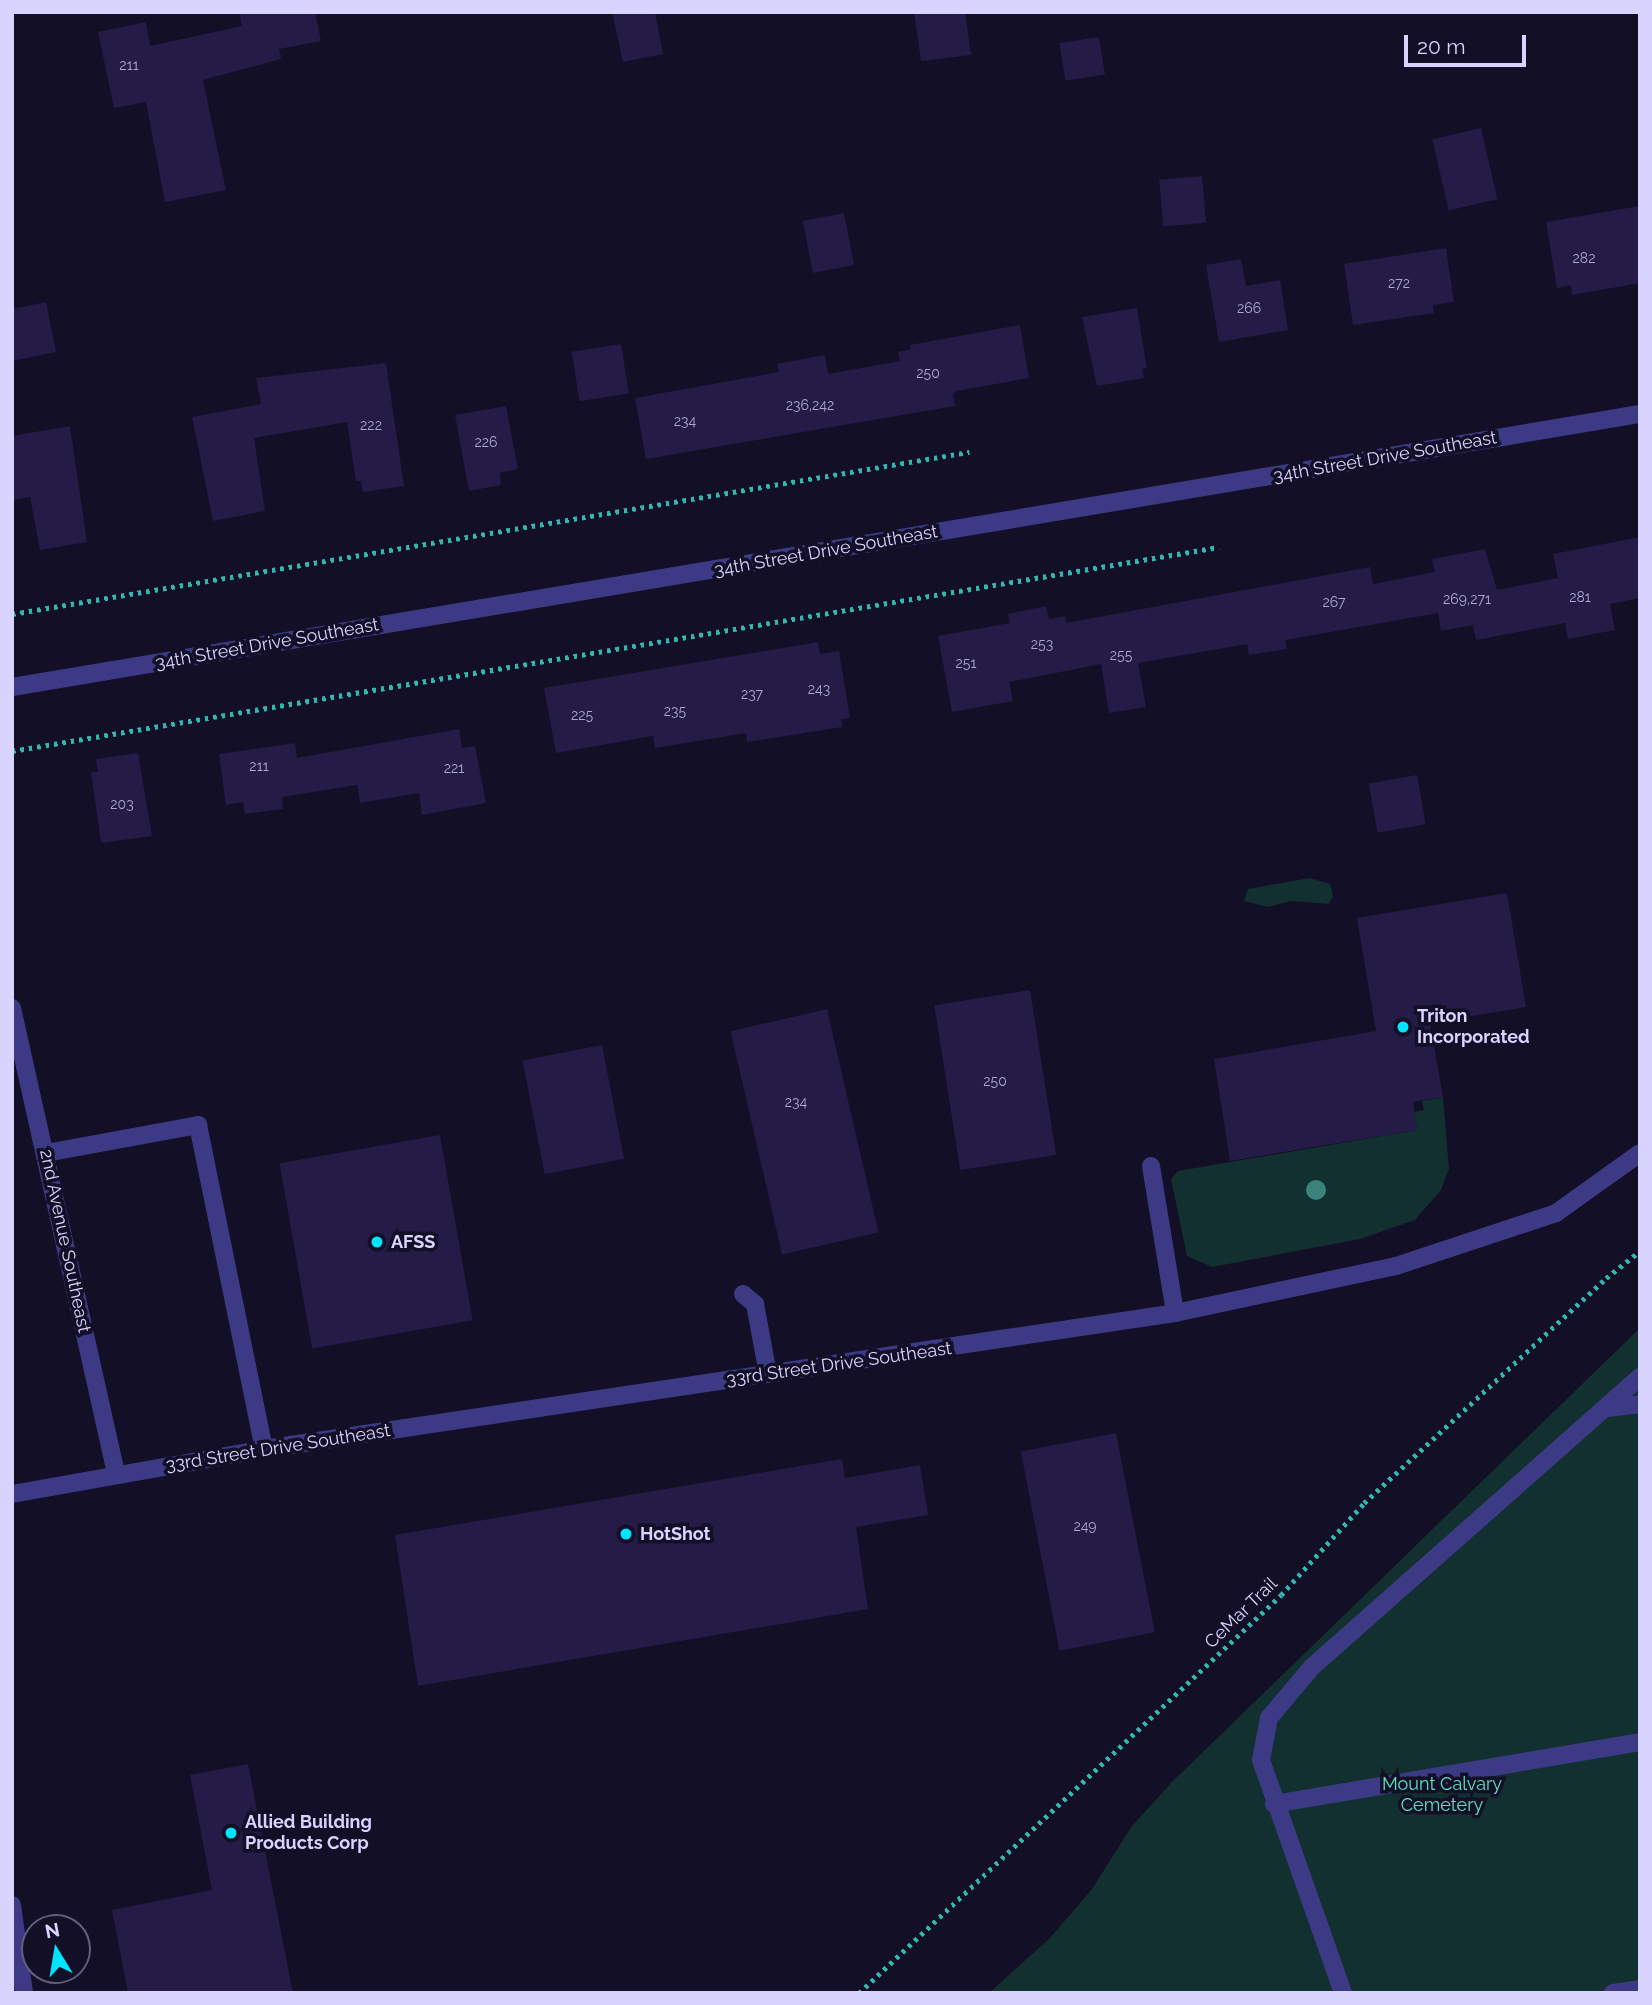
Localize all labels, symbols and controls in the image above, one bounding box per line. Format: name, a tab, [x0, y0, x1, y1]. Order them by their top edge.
scale bar	[1407, 21, 1530, 65]
text: 20 m	[1417, 34, 1465, 59]
house number: 211	[119, 57, 139, 73]
house number: 282	[1573, 250, 1595, 266]
house number: 272	[1388, 275, 1410, 291]
house number: 266	[1237, 300, 1261, 316]
house number: 250	[916, 365, 940, 381]
house number: 236,242	[786, 397, 834, 413]
house number: 234	[674, 413, 696, 429]
house number: 222	[360, 417, 382, 433]
street label: 34th Street Drive Southeast	[1272, 427, 1498, 487]
house number: 226	[474, 434, 498, 450]
street label: 34th Street Drive Southeast	[713, 521, 939, 581]
house number: 281	[1569, 589, 1591, 605]
house number: 269,271	[1443, 591, 1491, 607]
house number: 267	[1322, 594, 1346, 610]
street label: 34th Street Drive Southeast	[154, 614, 380, 674]
house number: 253	[1031, 636, 1053, 652]
house number: 255	[1110, 647, 1132, 663]
house number: 251	[956, 655, 976, 671]
house number: 243	[808, 681, 830, 697]
house number: 237	[741, 686, 763, 702]
house number: 235	[664, 703, 686, 719]
house number: 225	[571, 707, 593, 723]
house number: 211	[249, 758, 269, 774]
house number: 221	[444, 760, 464, 776]
house number: 203	[110, 796, 134, 812]
place label: Triton Incorporated	[1417, 1006, 1530, 1048]
marker: Triton Incorporated	[1395, 1019, 1411, 1035]
house number: 250	[983, 1073, 1007, 1089]
house number: 234	[785, 1094, 807, 1110]
street label: 2nd Avenue Southeast	[35, 1147, 95, 1335]
place label: AFSS	[391, 1231, 435, 1253]
marker: AFSS	[369, 1234, 385, 1250]
street label: 33rd Street Drive Southeast	[725, 1338, 953, 1390]
street label: 33rd Street Drive Southeast	[164, 1420, 392, 1476]
house number: 249	[1073, 1518, 1097, 1534]
place label: HotShot	[640, 1523, 710, 1545]
marker: HotShot	[618, 1526, 634, 1542]
street label: CeMar Trail	[1200, 1573, 1282, 1653]
park label: Mount Calvary Cemetery	[1382, 1774, 1502, 1816]
place label: Allied Building Products Corp	[245, 1812, 372, 1854]
marker: Allied Building Products Corp	[223, 1825, 239, 1841]
north arrow	[21, 1914, 91, 1984]
text: N	[43, 1918, 62, 1943]

